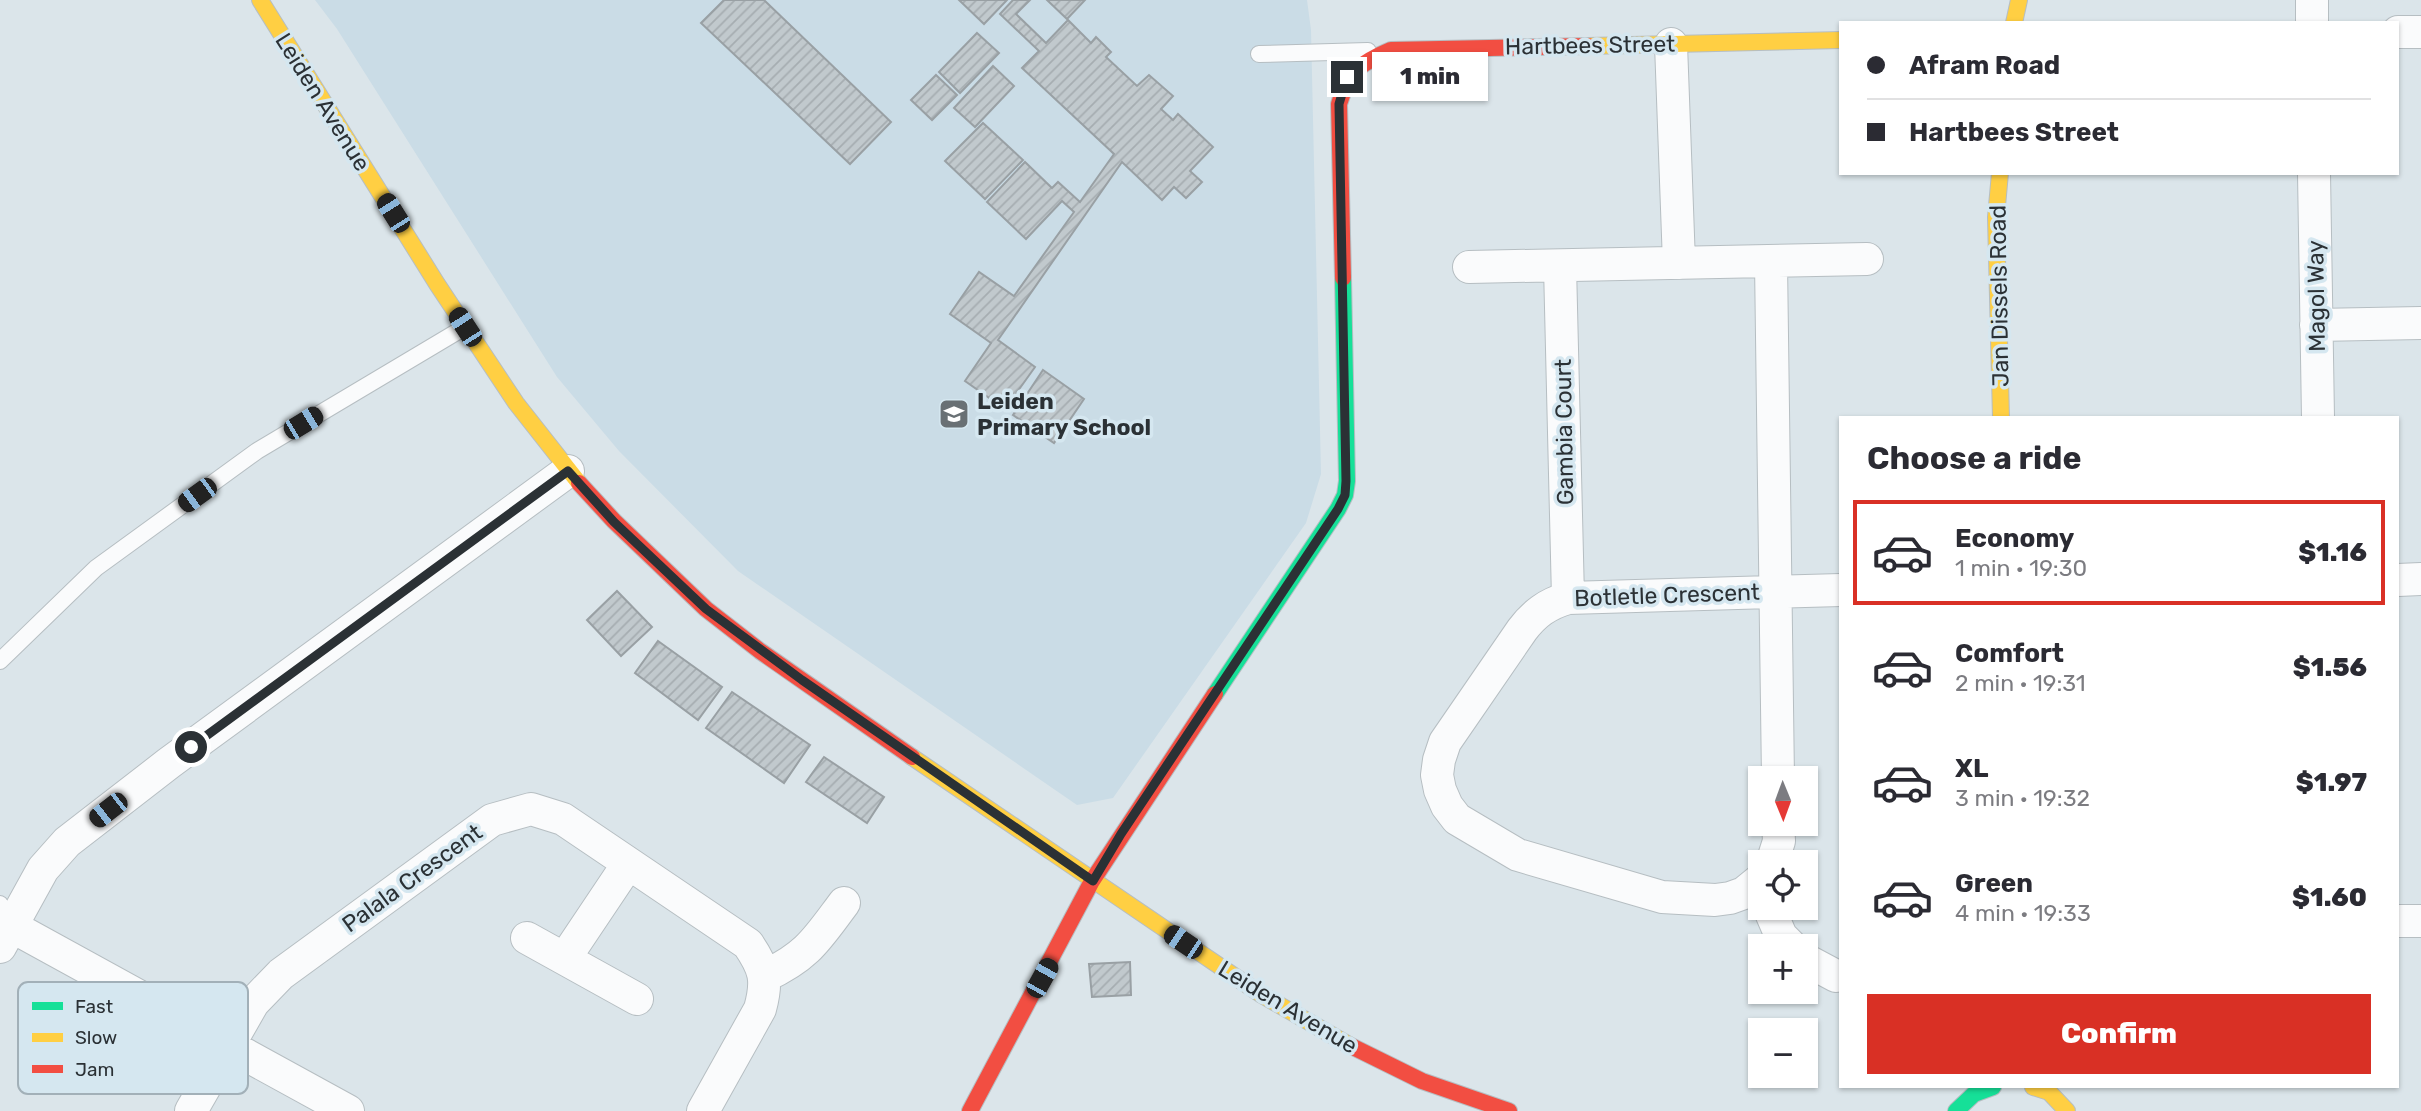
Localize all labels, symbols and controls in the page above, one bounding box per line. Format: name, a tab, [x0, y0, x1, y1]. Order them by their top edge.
street label: Leiden Avenue	[269, 28, 377, 176]
street label: Hartbees Street	[1505, 30, 1675, 60]
text: Afram Road	[1909, 50, 2060, 81]
callout: 1 min	[1372, 52, 1487, 102]
route end	[1331, 61, 1363, 93]
text: 1 min	[1400, 62, 1460, 90]
text: Hartbees Street	[1909, 117, 2119, 148]
car	[373, 190, 414, 236]
street label: Jan Dissels Road	[1983, 205, 2015, 387]
street label: Magol Way	[2301, 240, 2331, 352]
car	[445, 304, 486, 350]
street label: Gambia Court	[1549, 359, 1579, 505]
place label: Leiden Primary School	[977, 387, 1151, 441]
school or university icon: Leiden Primary School	[937, 397, 971, 431]
car	[280, 403, 327, 443]
text: Choose a ride	[1867, 439, 2081, 477]
car	[174, 474, 221, 516]
icon: car	[1871, 521, 1934, 584]
text: Economy	[1955, 523, 2074, 554]
text: $1.16	[2298, 537, 2367, 568]
text: 1 min · 19:30	[1955, 554, 2087, 582]
street label: Botletle Crescent	[1574, 578, 1760, 612]
icon: car	[1871, 636, 1934, 699]
text: Comfort	[1955, 638, 2064, 669]
text: $1.56	[2293, 652, 2367, 683]
text: 2 min · 19:31	[1955, 669, 2086, 697]
route start	[175, 731, 207, 763]
icon: car	[1871, 751, 1934, 814]
text: XL	[1955, 753, 1988, 784]
north arrow	[1748, 766, 1818, 836]
map controls	[1748, 766, 1818, 1088]
text: $1.97	[2296, 767, 2367, 798]
text: 3 min · 19:32	[1955, 784, 2090, 812]
car	[85, 789, 132, 831]
street label: Palala Crescent	[337, 818, 487, 938]
button: locate	[1748, 850, 1818, 920]
icon: car	[1871, 866, 1934, 929]
text: Green	[1955, 868, 2033, 899]
text: $1.60	[2292, 882, 2367, 913]
text: 4 min · 19:33	[1955, 899, 2091, 927]
car	[1160, 922, 1207, 962]
button: +	[1748, 934, 1818, 1004]
car	[1023, 955, 1062, 1001]
street label: Leiden Avenue	[1213, 955, 1363, 1059]
legend	[18, 982, 248, 1094]
button: Confirm	[1867, 994, 2371, 1074]
text: Fast	[75, 995, 114, 1018]
button: −	[1748, 1018, 1818, 1088]
text: Slow	[75, 1026, 117, 1049]
text: Jam	[75, 1058, 114, 1081]

